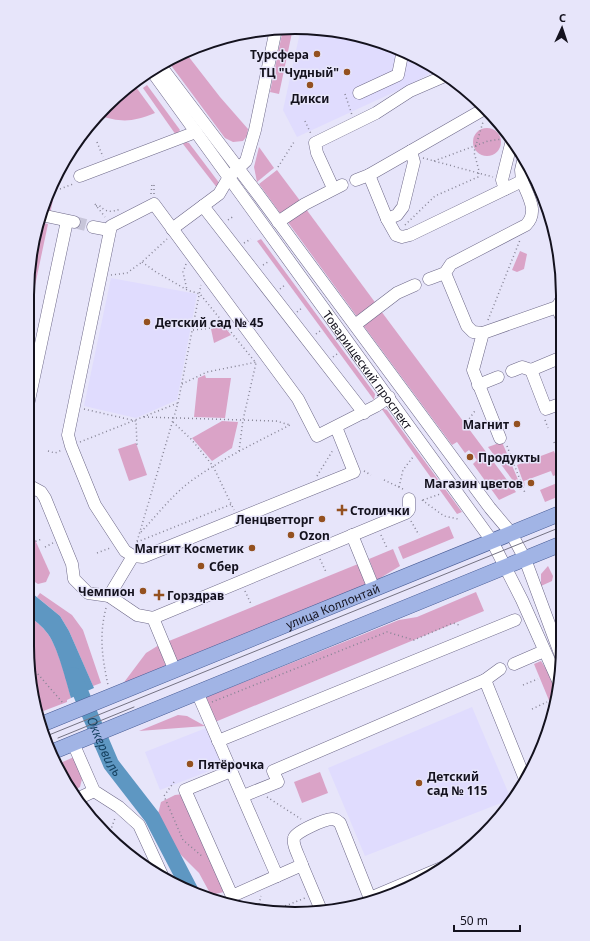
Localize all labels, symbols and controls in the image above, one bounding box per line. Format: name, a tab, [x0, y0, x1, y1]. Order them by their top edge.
north arrow	[542, 8, 582, 48]
text: С	[559, 10, 566, 25]
place label: Турсфера	[250, 46, 309, 63]
marker: Турсфера	[312, 49, 322, 59]
place label: ТЦ "Чудный"	[259, 64, 339, 81]
marker: ТЦ "Чудный"	[342, 67, 352, 77]
marker: Дикси	[305, 80, 315, 90]
place label: Дикси	[291, 90, 329, 107]
street label: Товарищеский проспект	[319, 307, 417, 433]
place label: Детский сад № 45	[155, 314, 264, 331]
marker: Детский сад № 45	[142, 317, 152, 327]
place label: Магнит	[463, 416, 509, 433]
marker: Магнит	[512, 419, 522, 429]
place label: Продукты	[478, 449, 540, 466]
marker: Продукты	[465, 452, 475, 462]
place label: Магазин цветов	[424, 475, 523, 492]
marker: Магазин цветов	[526, 478, 536, 488]
place label: Столички	[350, 502, 410, 519]
marker: Столички	[337, 505, 347, 515]
place label: Ленцветторг	[236, 511, 314, 528]
marker: Ленцветторг	[317, 514, 327, 524]
place label: Ozon	[299, 527, 330, 544]
marker: Ozon	[286, 530, 296, 540]
place label: Магнит Косметик	[134, 540, 245, 557]
marker: Магнит Косметик	[247, 543, 257, 553]
place label: Сбер	[209, 558, 239, 575]
marker: Сбер	[196, 561, 206, 571]
street label: улица Коллонтай	[283, 579, 382, 633]
place label: Чемпион	[78, 583, 135, 600]
marker: Чемпион	[138, 586, 148, 596]
place label: Горздрав	[167, 587, 224, 604]
marker: Горздрав	[154, 590, 164, 600]
water label: Оккервиль	[83, 714, 126, 780]
place label: Пятёрочка	[198, 756, 264, 773]
marker: Пятёрочка	[185, 759, 195, 769]
place label: Детский сад № 115	[427, 768, 487, 799]
marker: Детский сад № 115	[414, 778, 424, 788]
scale bar	[454, 907, 520, 933]
text: 50 m	[460, 912, 488, 929]

